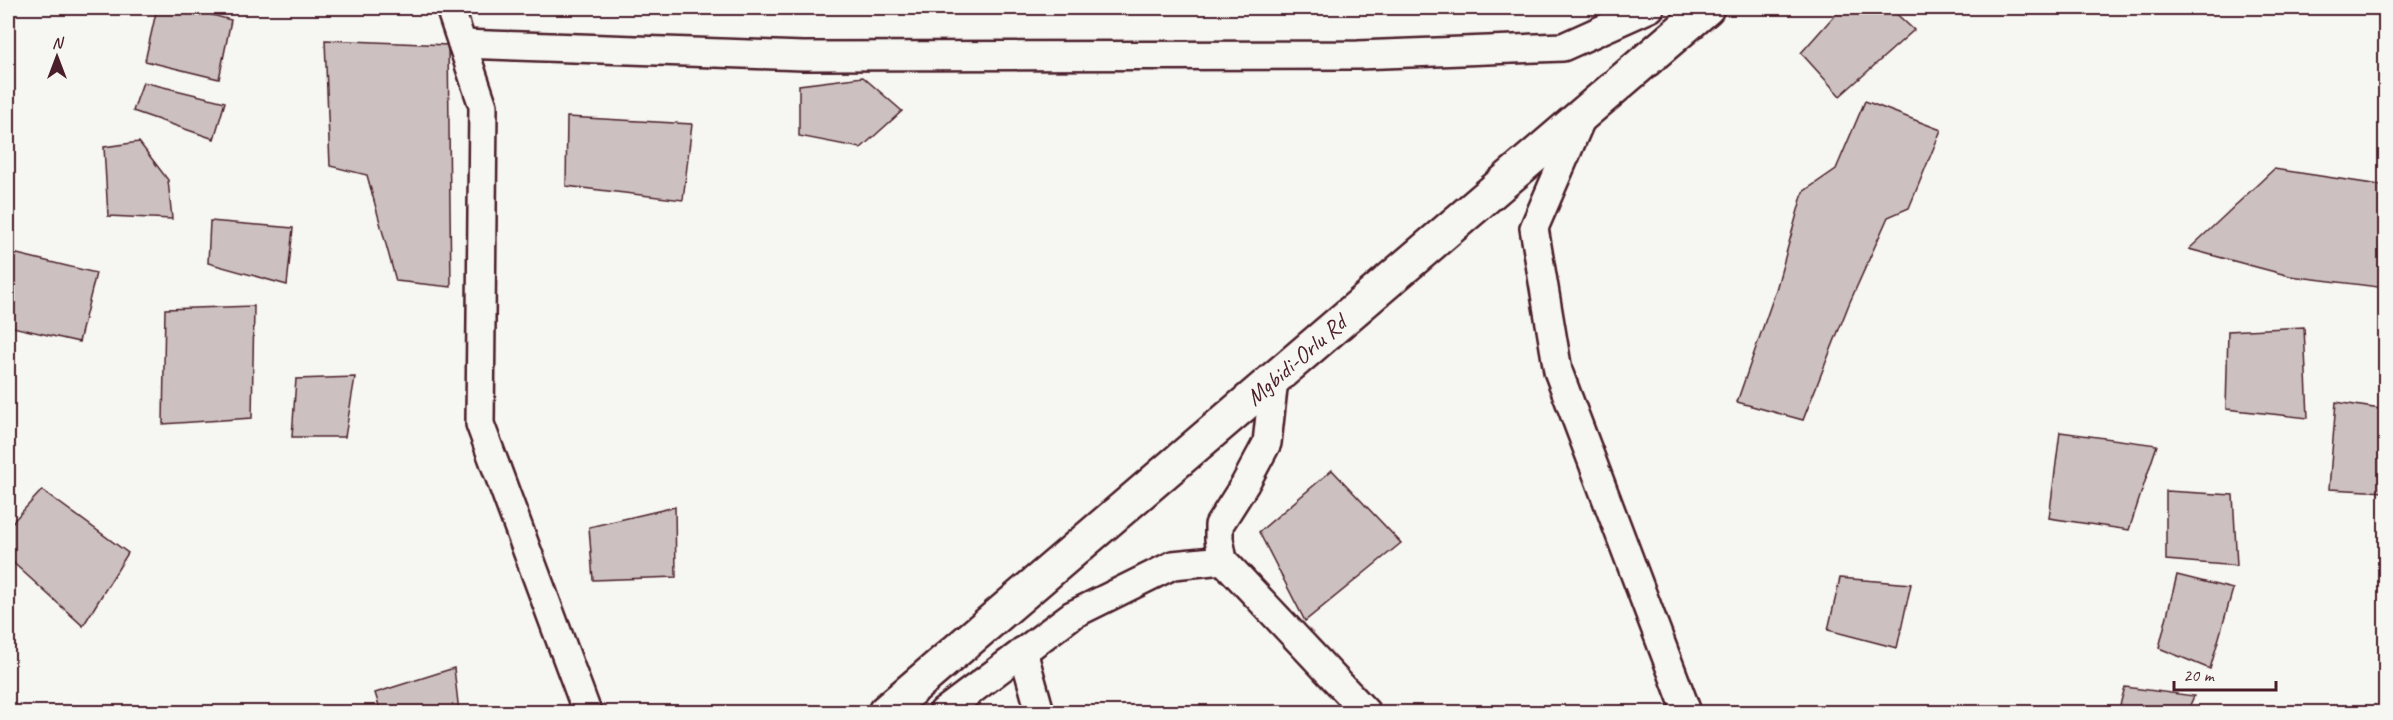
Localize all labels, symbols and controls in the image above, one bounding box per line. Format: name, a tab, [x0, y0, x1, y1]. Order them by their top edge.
north arrow	[27, 27, 87, 87]
text: N	[52, 33, 65, 53]
street label: Mgbidi-Orlu Rd	[1239, 306, 1355, 412]
scale bar	[2174, 654, 2276, 692]
text: 20 m	[2183, 664, 2216, 686]

